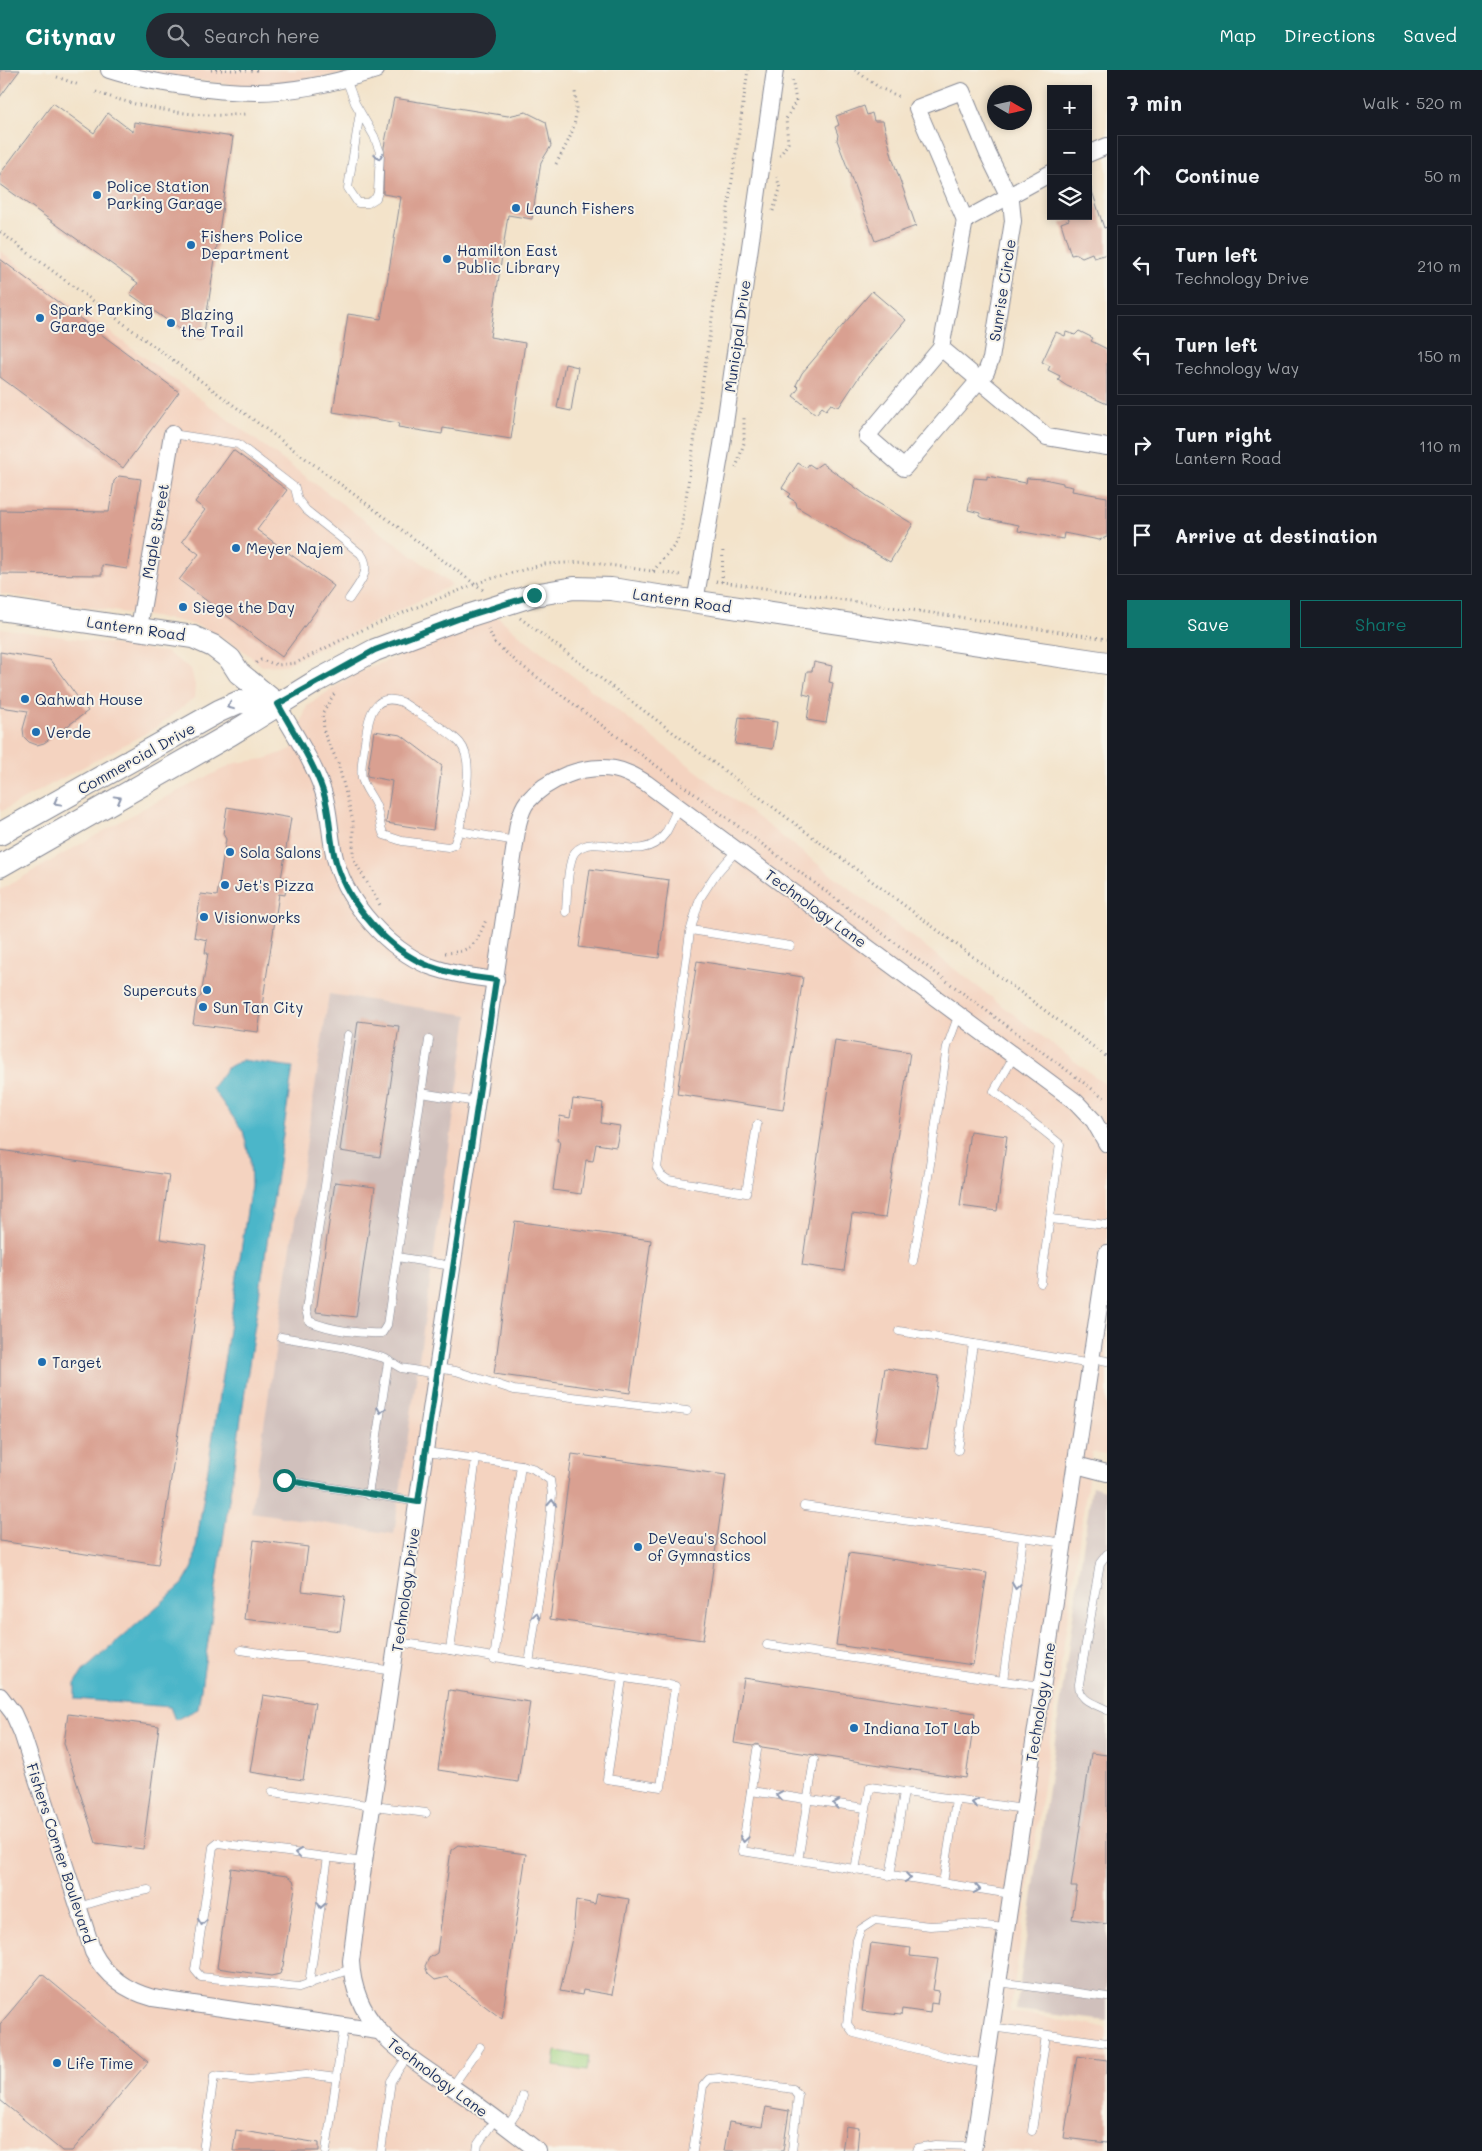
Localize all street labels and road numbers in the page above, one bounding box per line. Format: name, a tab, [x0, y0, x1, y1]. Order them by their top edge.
street label: Sunrise Circle	[984, 237, 1020, 343]
street label: Municipal Drive	[719, 279, 755, 393]
street label: Maple Street	[137, 482, 173, 580]
street label: Lantern Road	[631, 583, 733, 617]
street label: Lantern Road	[85, 611, 187, 645]
street label: Commercial Drive	[74, 717, 198, 799]
street label: Technology Lane	[761, 864, 871, 952]
street label: Technology Drive	[386, 1526, 424, 1654]
street label: Technology Lane	[1021, 1641, 1059, 1763]
street label: Fishers Corner Boulevard	[22, 1760, 100, 1946]
street label: Technology Lane	[384, 2033, 492, 2121]

